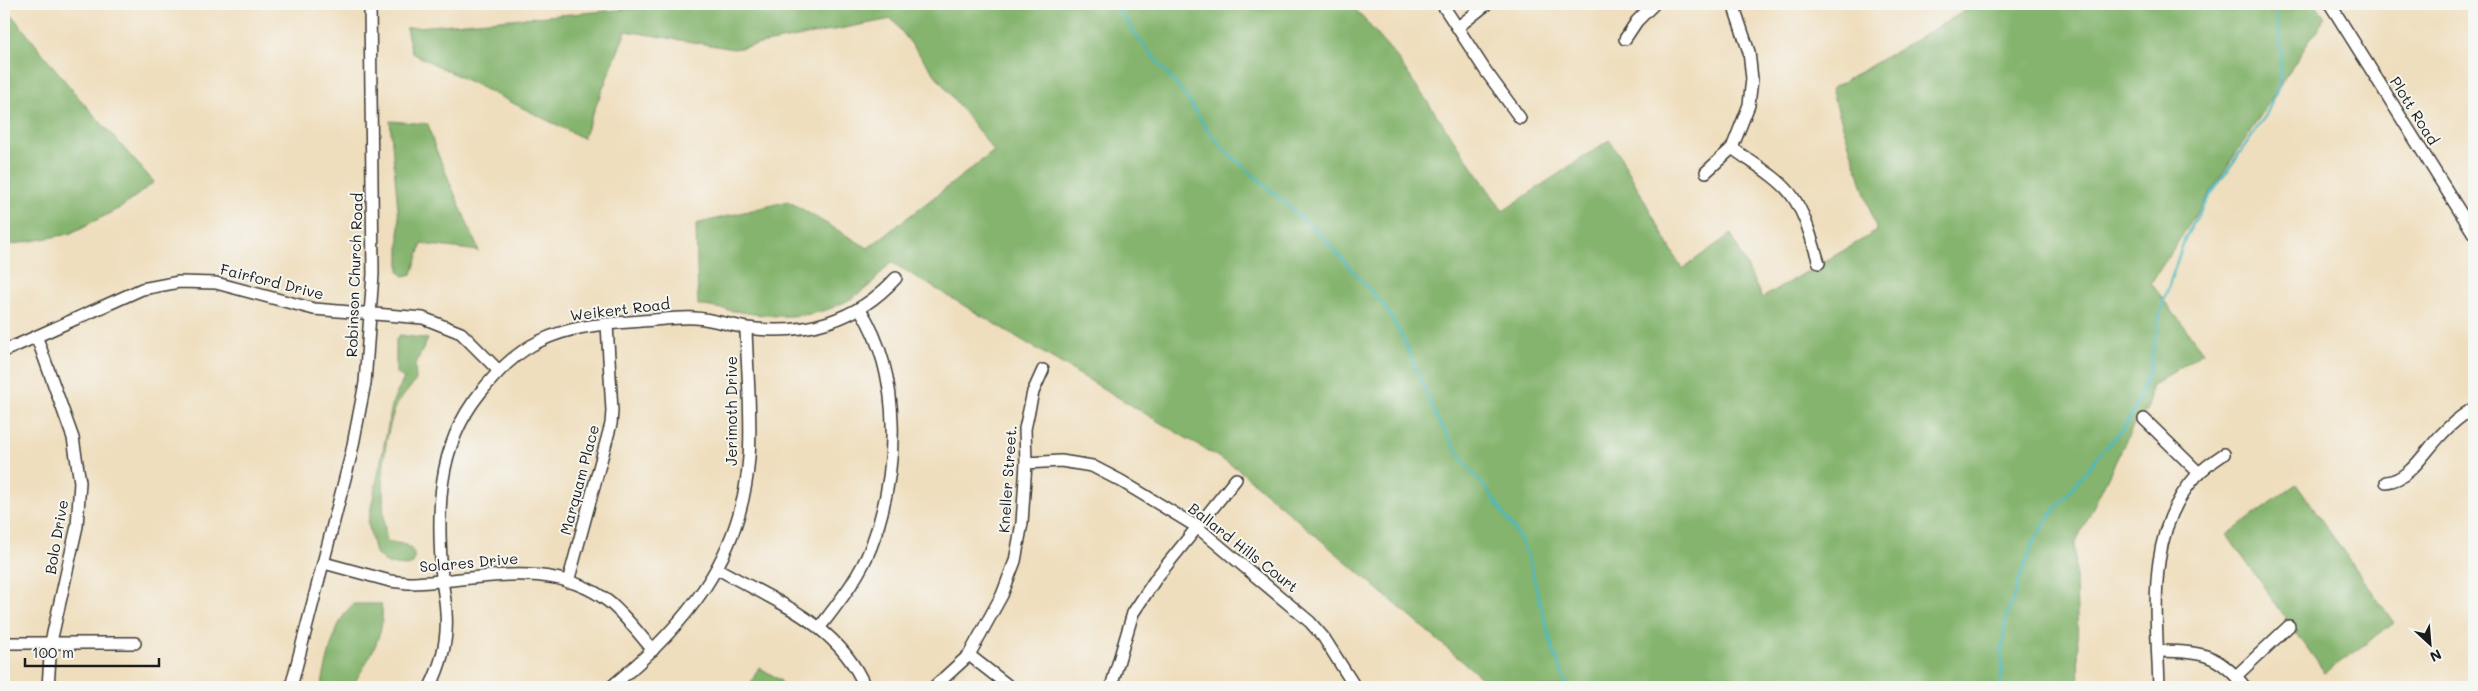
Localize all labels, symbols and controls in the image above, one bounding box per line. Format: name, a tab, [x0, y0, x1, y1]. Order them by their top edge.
street label: Plott Road	[2386, 72, 2444, 149]
street label: Robinson Church Road	[341, 192, 367, 358]
street label: Fairford Drive	[218, 258, 326, 304]
street label: Weikert Road	[569, 293, 671, 325]
street label: Jerimoth Drive	[721, 356, 741, 466]
street label: Marquam Place	[555, 423, 603, 537]
street label: Kneller Street.	[993, 424, 1021, 534]
street label: Bolo Drive	[40, 498, 72, 576]
street label: Ballard Hills Court	[1185, 498, 1303, 596]
street label: Solares Drive	[419, 548, 519, 576]
north arrow	[2406, 618, 2456, 668]
scale bar	[25, 636, 159, 668]
text: 100 m	[32, 642, 74, 662]
text: N	[2427, 645, 2445, 667]

